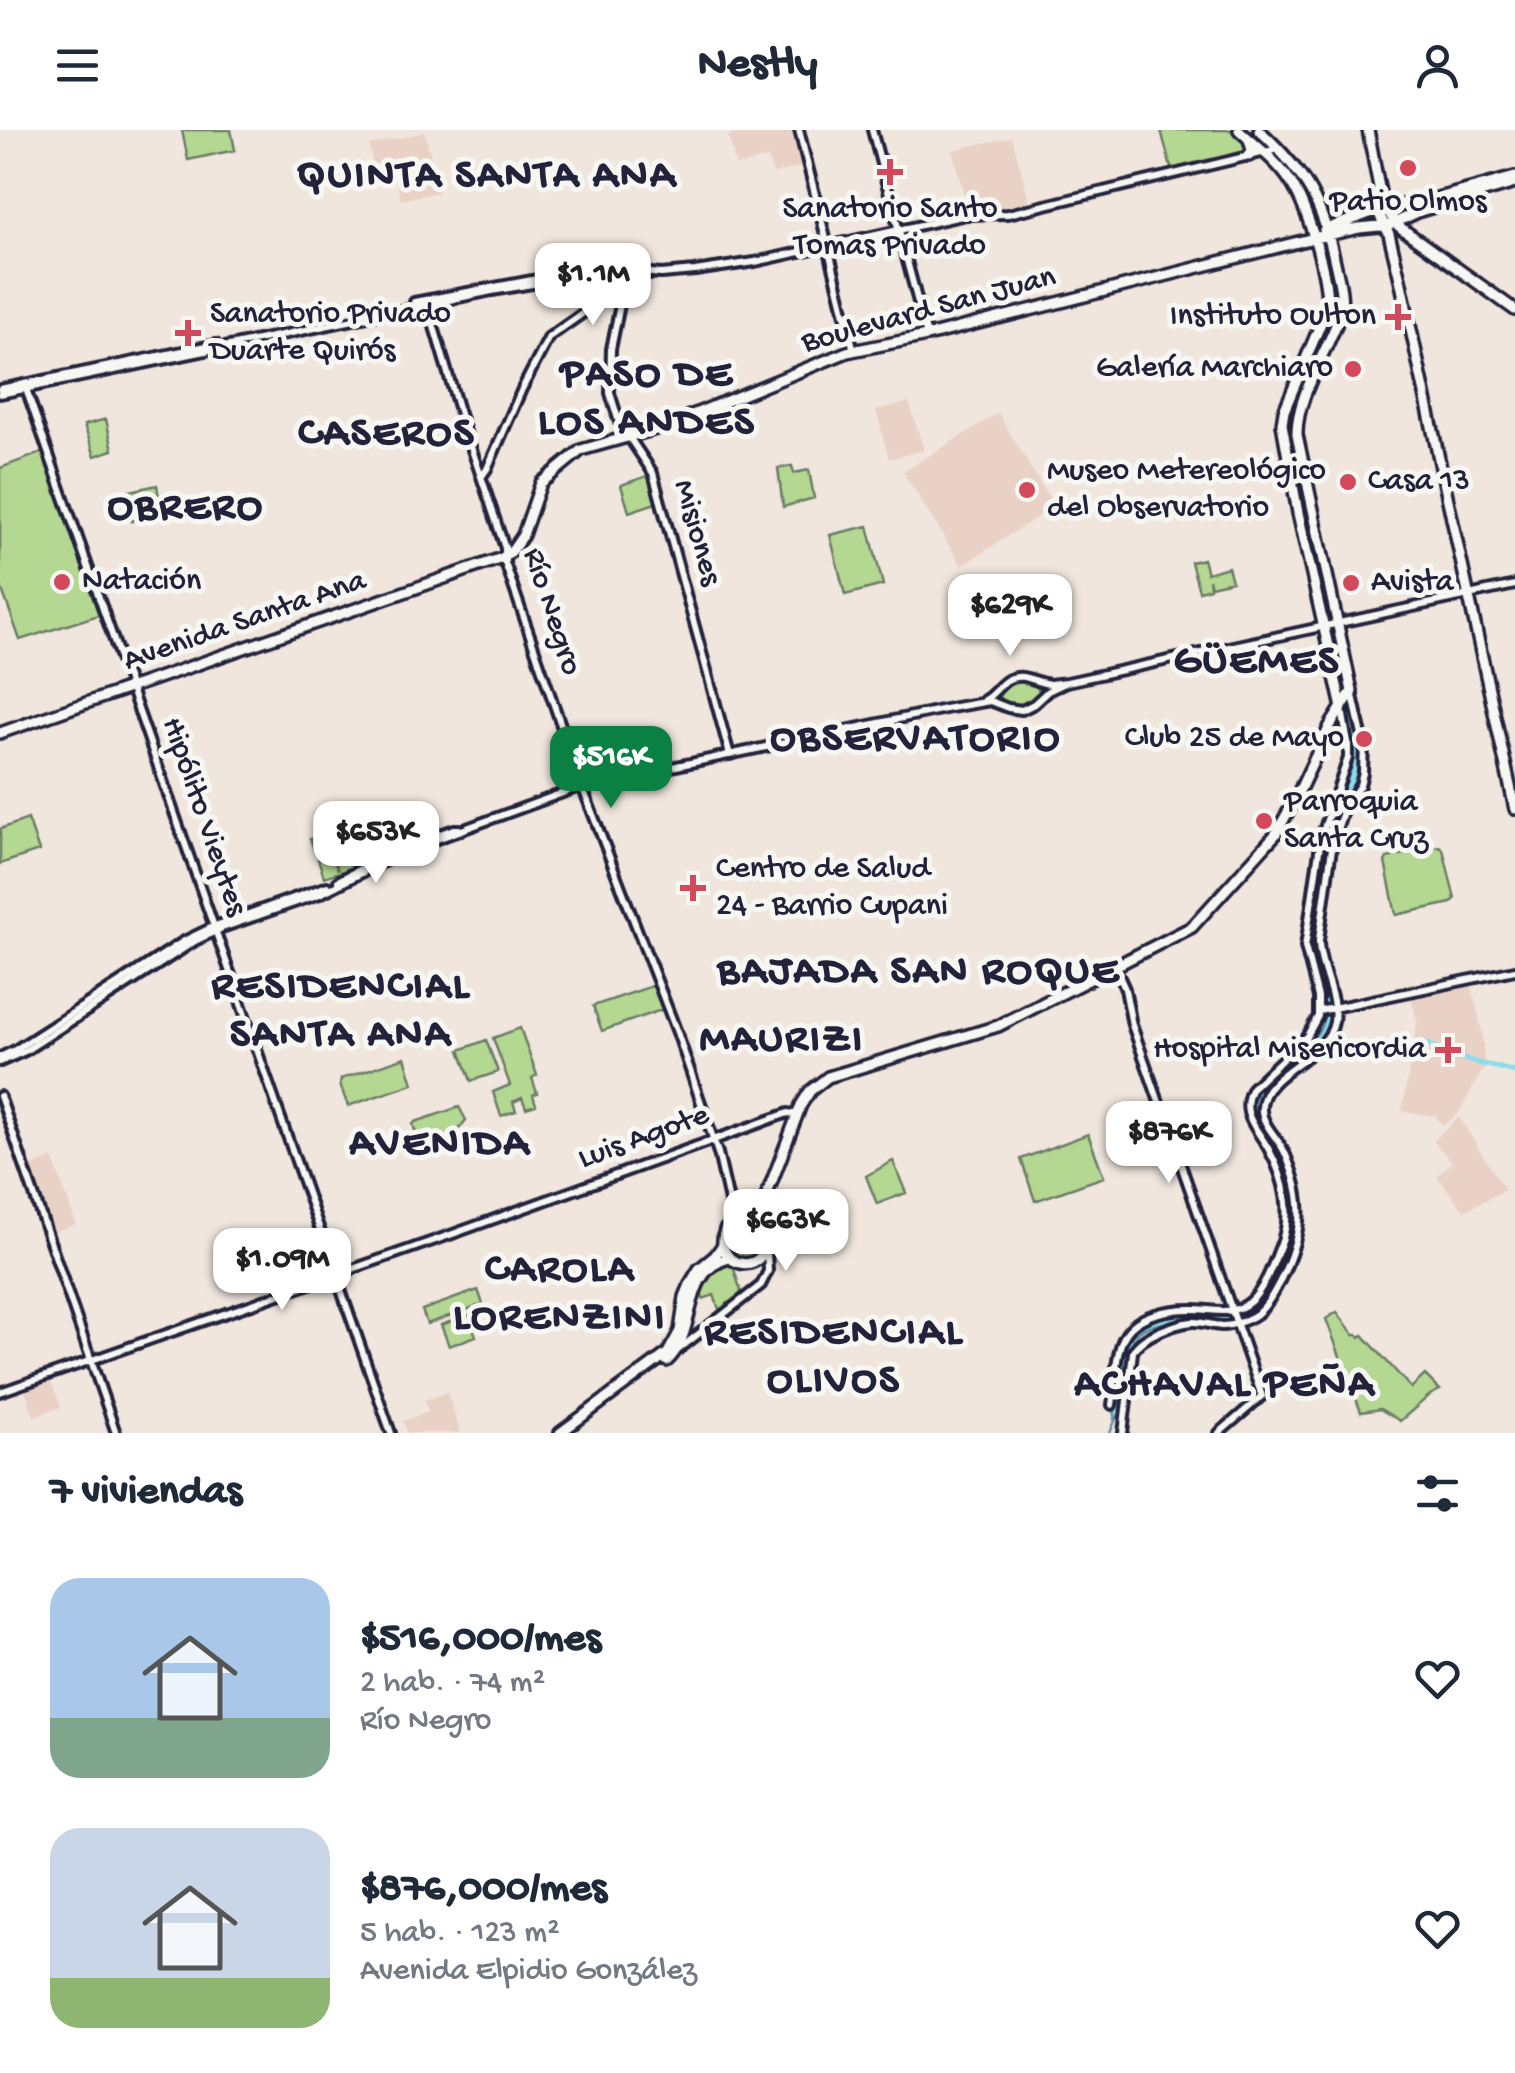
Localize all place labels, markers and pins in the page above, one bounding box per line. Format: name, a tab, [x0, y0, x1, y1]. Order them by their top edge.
marker: Patio Olmos	[1397, 157, 1419, 179]
marker: Sanatorio Santo Tomas Privado	[877, 159, 903, 185]
place label: Patio Olmos	[1328, 184, 1488, 222]
place label: Sanatorio Santo Tomas Privado	[782, 191, 998, 266]
pin: $1.1M	[523, 243, 663, 328]
place label: Sanatorio Privado Duarte Quirós	[208, 296, 451, 371]
place label: Instituto Oulton	[1170, 298, 1376, 336]
marker: Instituto Oulton	[1385, 304, 1411, 330]
marker: Sanatorio Privado Duarte Quirós	[175, 320, 201, 346]
place label: Galería Marchiaro	[1096, 350, 1333, 388]
marker: Galería Marchiaro	[1342, 358, 1364, 380]
place label: Museo Metereológico del Observatorio	[1047, 453, 1326, 528]
place label: Casa 13	[1368, 463, 1470, 501]
marker: Casa 13	[1337, 471, 1359, 493]
marker: Museo Metereológico del Observatorio	[1016, 479, 1038, 501]
place label: Natación	[82, 563, 201, 601]
place label: Avista	[1371, 564, 1455, 602]
marker: Natación	[51, 571, 73, 593]
marker: Avista	[1340, 572, 1362, 594]
pin: $629K	[940, 574, 1080, 659]
place label: Club 25 de Mayo	[1125, 720, 1344, 758]
pin: $516K	[541, 726, 681, 811]
marker: Club 25 de Mayo	[1353, 728, 1375, 750]
place label: Parroquia Santa Cruz	[1283, 784, 1429, 859]
pin: $653K	[306, 801, 446, 886]
marker: Parroquia Santa Cruz	[1253, 810, 1275, 832]
place label: Centro de Salud 24 - Barrio Cupani	[716, 851, 948, 926]
marker: Centro de Salud 24 - Barrio Cupani	[680, 875, 706, 901]
place label: Hospital Misericordia	[1153, 1031, 1427, 1069]
marker: Hospital Misericordia	[1435, 1037, 1461, 1063]
pin: $876K	[1099, 1101, 1239, 1186]
pin: $663K	[716, 1189, 856, 1274]
pin: $1.09M	[201, 1228, 363, 1313]

